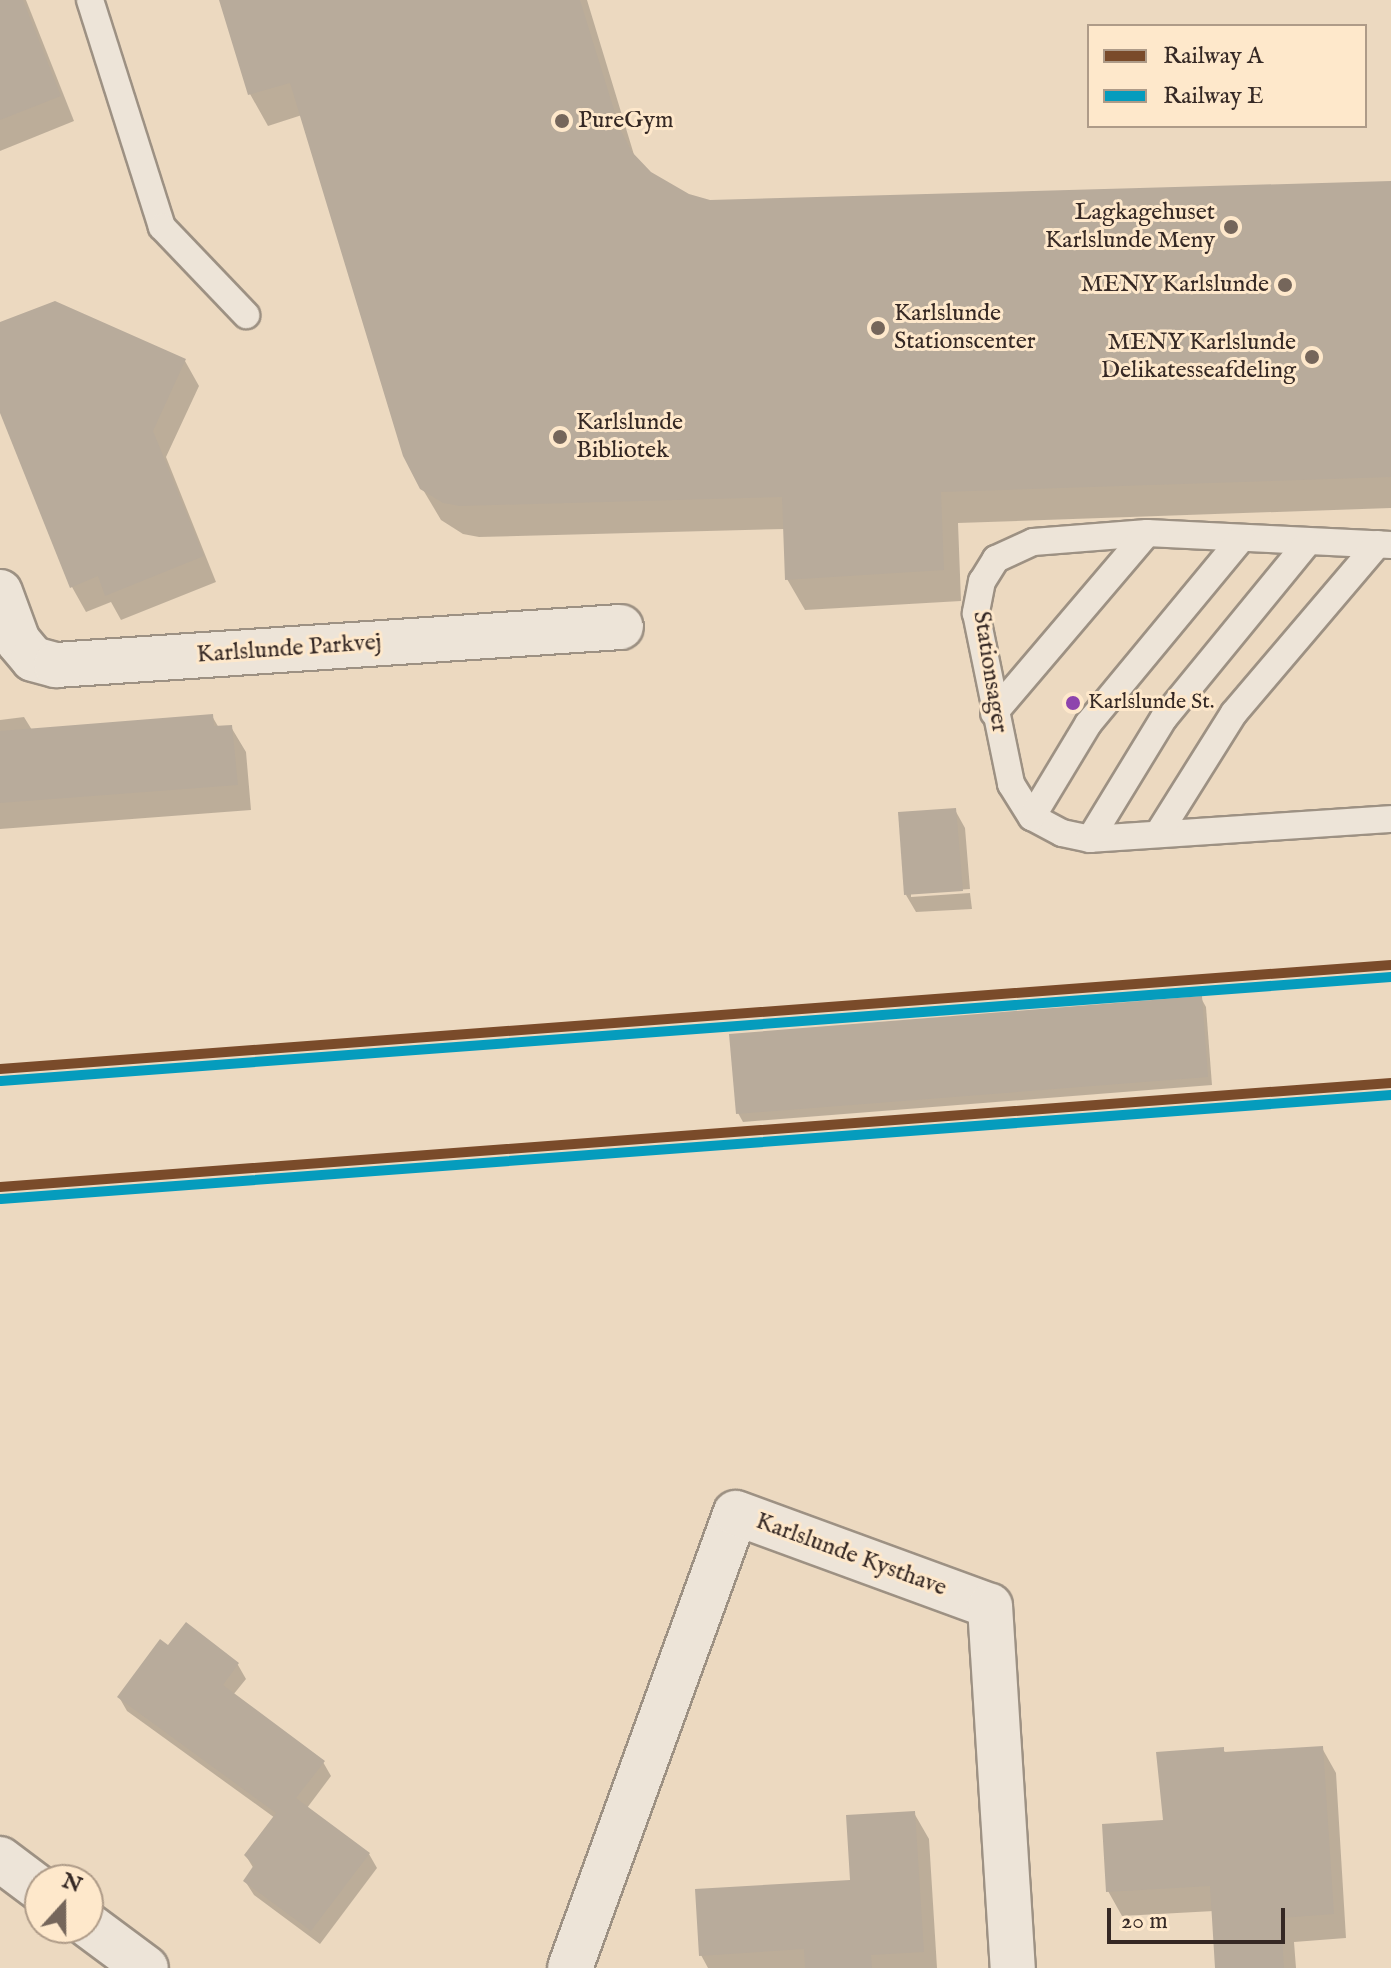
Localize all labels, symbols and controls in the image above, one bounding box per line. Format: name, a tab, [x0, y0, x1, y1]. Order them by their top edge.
legend	[1087, 24, 1367, 128]
text: Railway A	[1163, 41, 1263, 72]
text: Railway E	[1163, 81, 1264, 112]
place label: PureGym	[578, 107, 674, 135]
marker: PureGym	[553, 112, 571, 130]
place label: Lagkagehuset Karlslunde Meny	[1045, 199, 1215, 255]
marker: Lagkagehuset Karlslunde Meny	[1222, 218, 1240, 236]
place label: MENY Karlslunde	[1080, 271, 1269, 299]
marker: MENY Karlslunde	[1276, 276, 1294, 294]
place label: Karlslunde Stationscenter	[894, 300, 1036, 356]
marker: Karlslunde Stationscenter	[869, 319, 887, 337]
place label: MENY Karlslunde Delikatesseafdeling	[1101, 329, 1296, 385]
marker: MENY Karlslunde Delikatesseafdeling	[1303, 348, 1321, 366]
place label: Karlslunde Bibliotek	[576, 409, 683, 465]
marker: Karlslunde Bibliotek	[551, 428, 569, 446]
street label: Stationsager	[966, 609, 1014, 735]
street label: Karlslunde Parkvej	[196, 628, 382, 670]
place label: Karlslunde St.	[1088, 690, 1214, 716]
marker: Karlslunde St.	[1065, 695, 1081, 711]
street label: Karlslunde Kysthave	[752, 1507, 950, 1603]
north arrow	[24, 1864, 104, 1944]
text: N	[58, 1867, 86, 1900]
scale bar	[1111, 1892, 1289, 1942]
text: 20 m	[1121, 1906, 1168, 1937]

